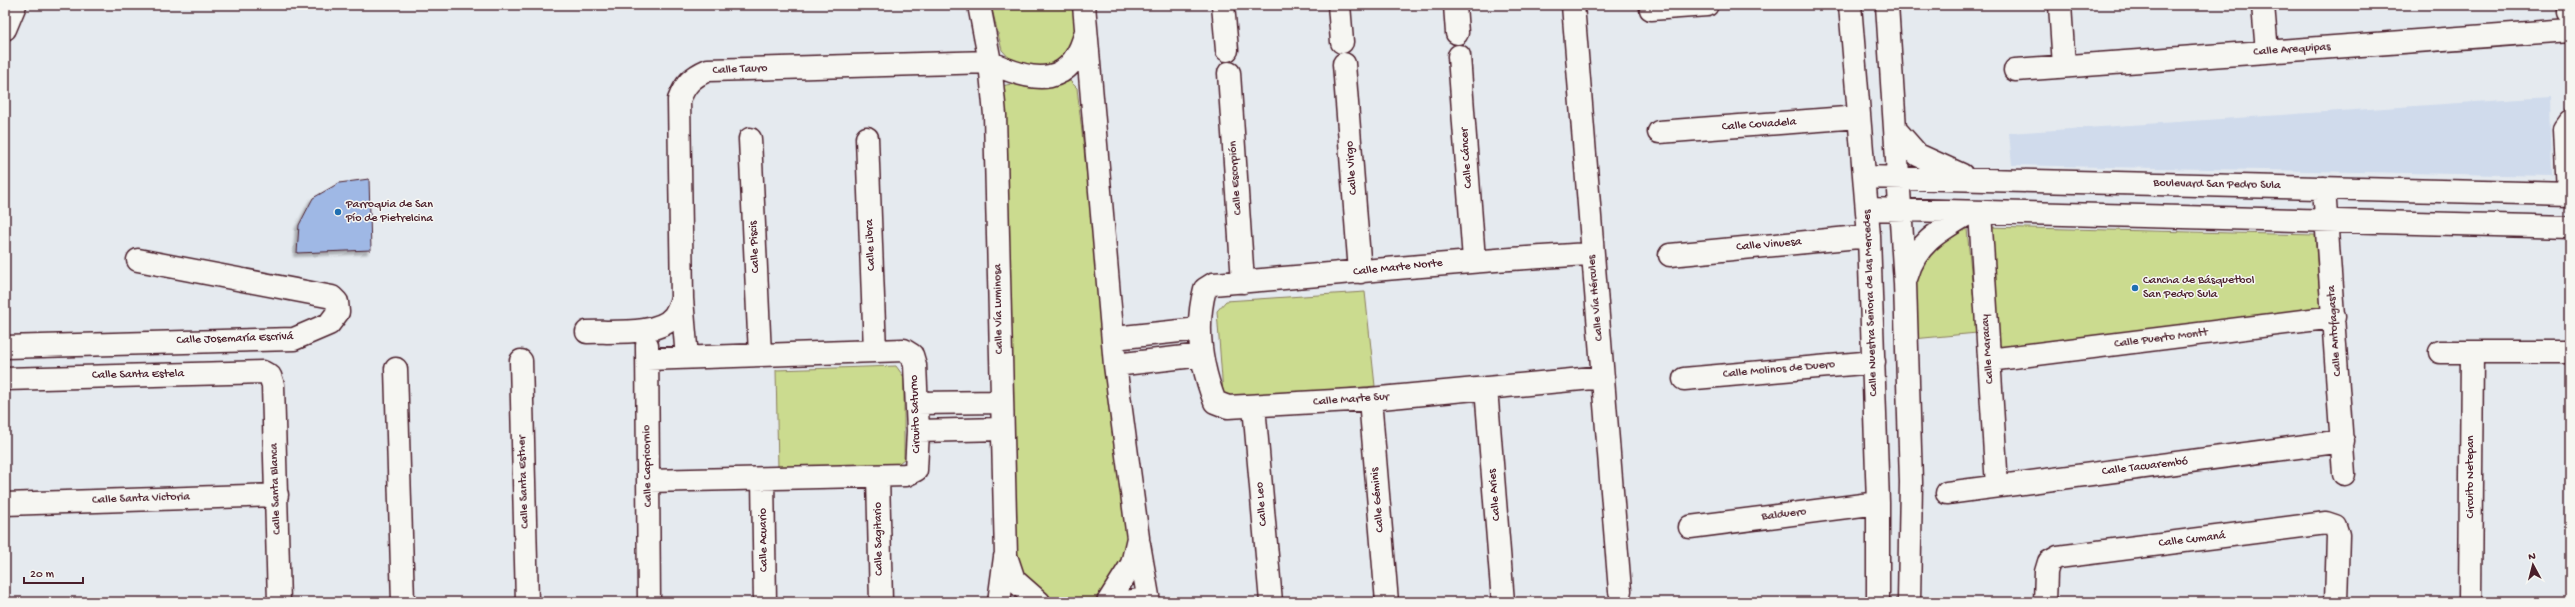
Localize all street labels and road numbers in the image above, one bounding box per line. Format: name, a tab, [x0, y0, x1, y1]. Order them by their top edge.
street label: Calle Arequipas	[2253, 40, 2332, 60]
street label: Calle Tauro	[712, 62, 768, 78]
street label: Calle Covadela	[1721, 115, 1797, 135]
street label: Calle Cáncer	[1458, 125, 1476, 189]
street label: Calle Escorpión	[1226, 140, 1246, 216]
street label: Calle Virgo	[1343, 141, 1361, 195]
street label: Boulevard San Pedro Sula	[2152, 177, 2281, 193]
street label: Calle Nuestra Señora de las Mercedes	[1861, 209, 1881, 397]
street label: Calle Libra	[863, 219, 879, 271]
street label: Calle Piscis	[747, 220, 763, 273]
street label: Calle Vinuesa	[1736, 235, 1803, 255]
street label: Calle Vía Hércules	[1585, 254, 1607, 342]
street label: Calle Marte Norte	[1352, 256, 1444, 280]
street label: Calle Vía Luminosa	[991, 263, 1007, 354]
street label: Calle Antofagasta	[2325, 285, 2345, 377]
street label: Calle Maracay	[1979, 313, 1997, 384]
street label: Calle Puerto Montt	[2113, 326, 2210, 352]
street label: Calle Josemaría Escrivá	[176, 330, 294, 348]
street label: Calle Molinos de Duero	[1722, 358, 1836, 382]
street label: Calle Santa Estela	[92, 367, 185, 383]
street label: Circuito Saturno	[908, 374, 924, 454]
street label: Calle Marte Sur	[1313, 390, 1391, 410]
street label: Calle Capricornio	[640, 425, 656, 507]
street label: Calle Santa Esther	[515, 433, 533, 529]
street label: Circuito Netepan	[2464, 435, 2478, 519]
street label: Calle Santa Blanca	[267, 443, 285, 535]
street label: Calle Tacuarembó	[2101, 455, 2189, 479]
street label: Calle Géminis	[1368, 466, 1388, 533]
street label: Calle Aries	[1486, 468, 1504, 522]
street label: Calle Leo	[1253, 481, 1271, 527]
street label: Calle Santa Victoria	[92, 490, 190, 508]
street label: Calle Sagitario	[871, 502, 887, 576]
street label: Balduero	[1760, 505, 1807, 525]
street label: Calle Acuario	[756, 508, 772, 572]
street label: Calle Cumaná	[2158, 529, 2227, 551]

